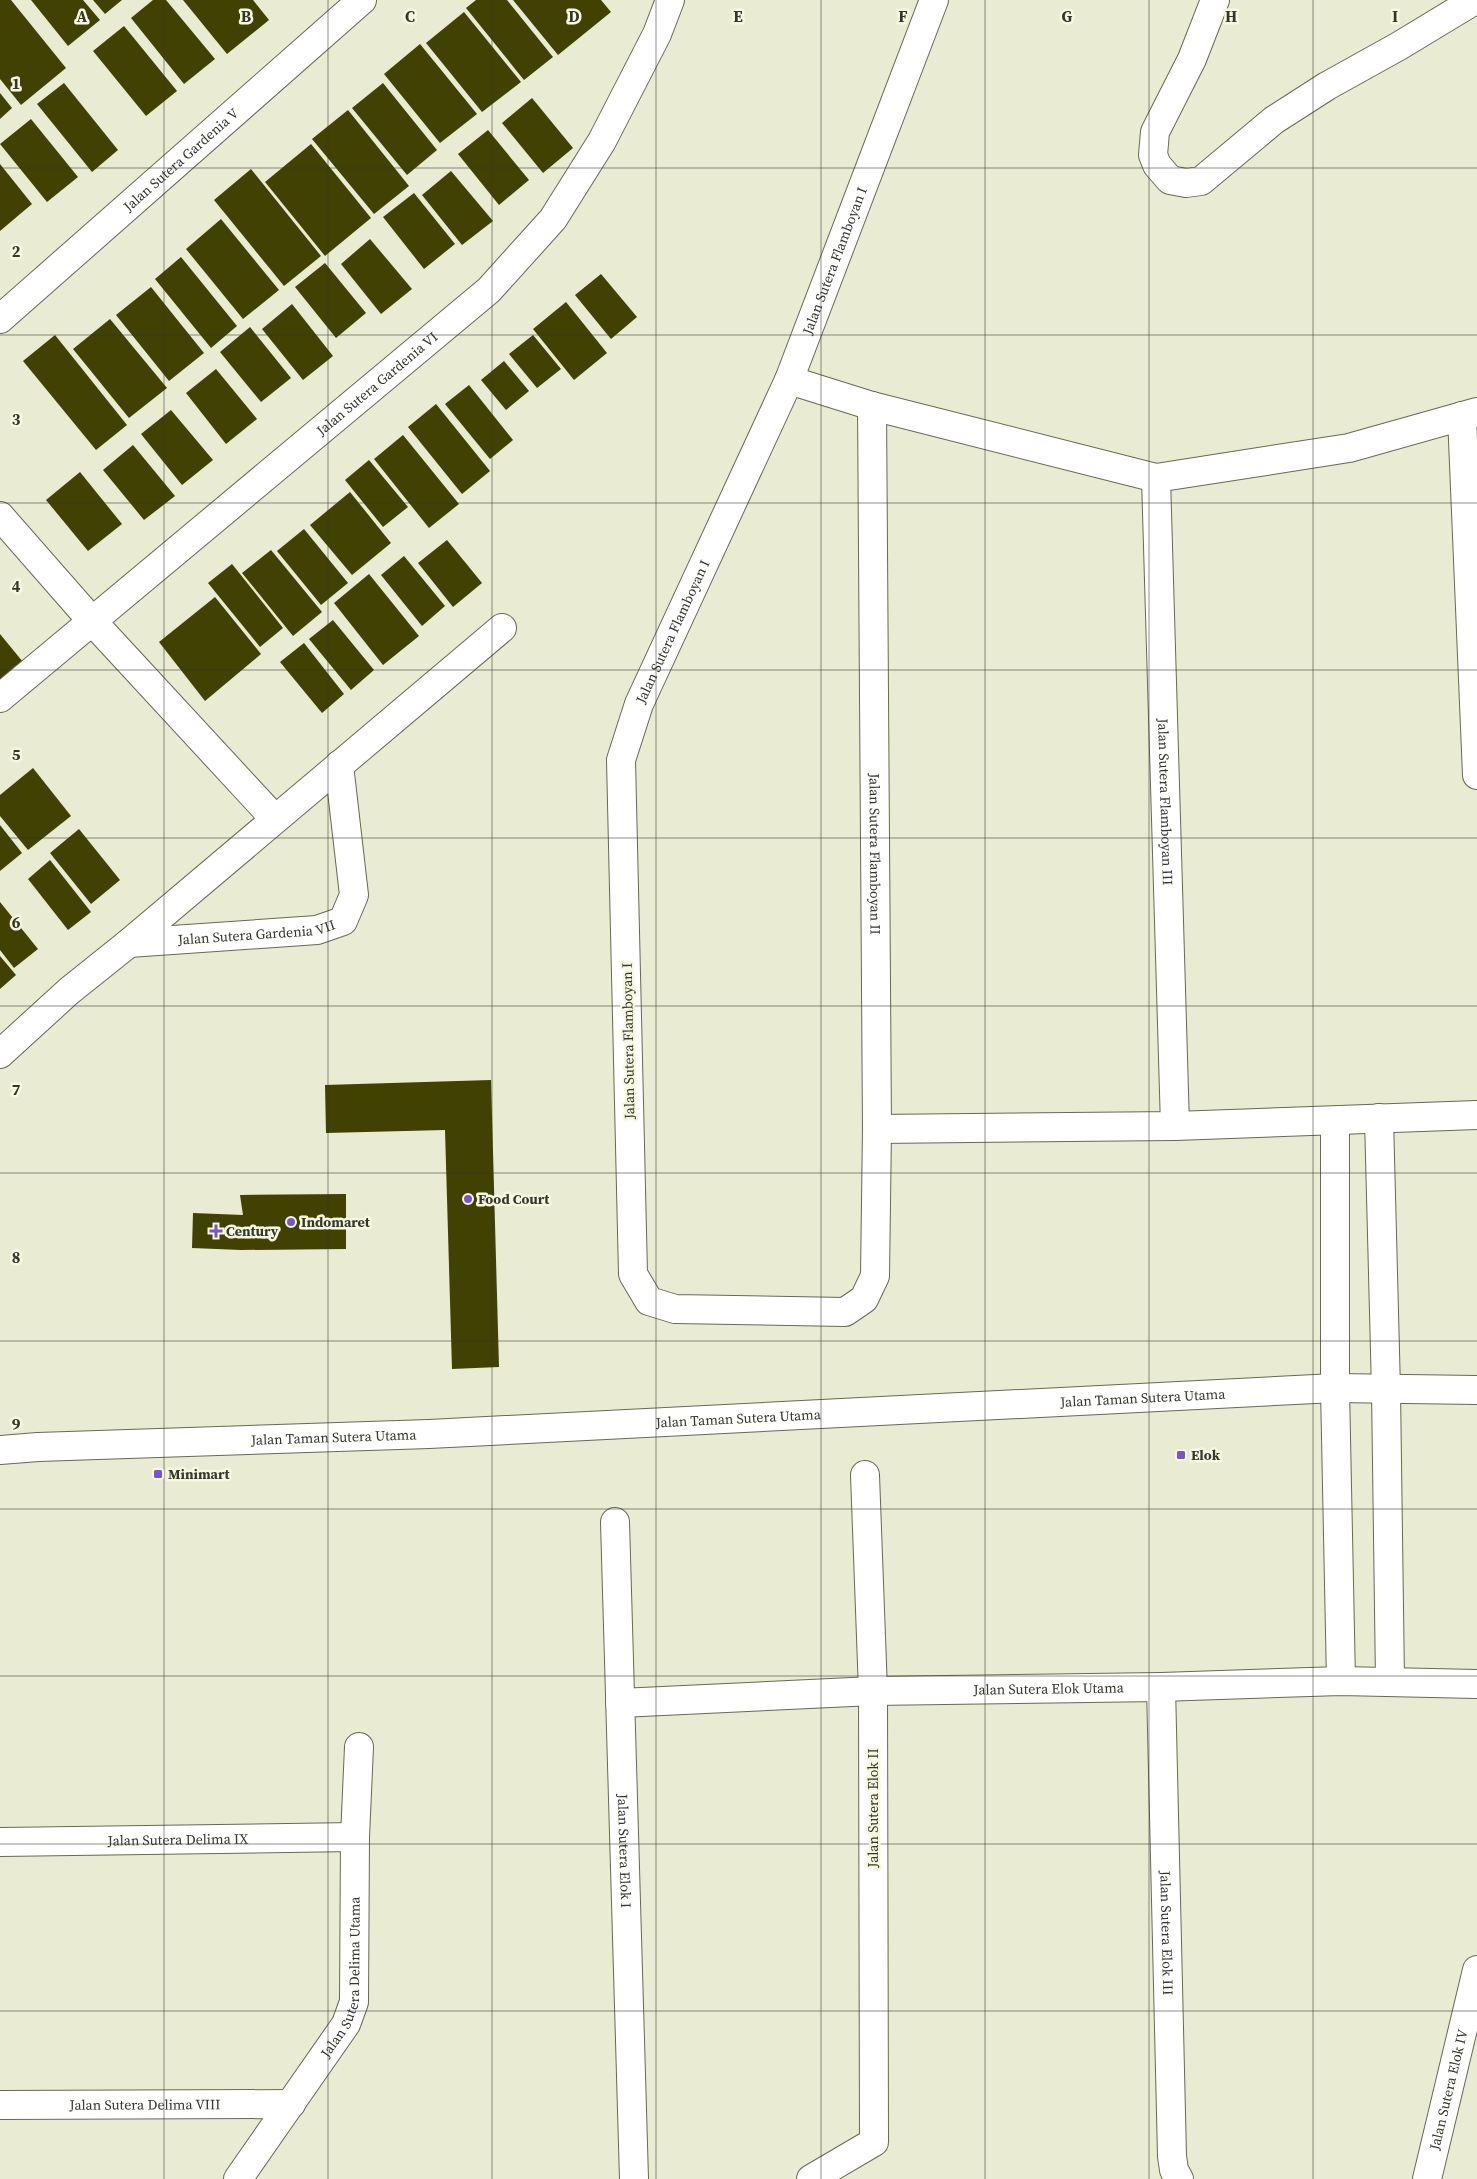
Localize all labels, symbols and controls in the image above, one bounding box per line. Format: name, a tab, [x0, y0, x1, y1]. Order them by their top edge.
text: A	[77, 5, 88, 27]
text: B	[241, 5, 252, 27]
text: C	[405, 5, 415, 27]
text: D	[568, 5, 580, 27]
text: E	[733, 5, 743, 27]
text: F	[898, 5, 908, 27]
text: G	[1062, 5, 1073, 27]
text: H	[1225, 5, 1237, 27]
text: I	[1392, 5, 1398, 27]
text: 1	[12, 72, 20, 94]
street label: Jalan Sutera Gardenia V	[118, 103, 243, 217]
street label: Jalan Sutera Flamboyan I	[797, 184, 872, 338]
text: 2	[12, 240, 21, 262]
street label: Jalan Sutera Gardenia VI	[311, 327, 442, 441]
text: 3	[12, 408, 21, 430]
street label: Jalan Sutera Flamboyan I	[630, 556, 714, 708]
text: 4	[12, 575, 21, 597]
street label: Jalan Sutera Flamboyan III	[1153, 717, 1178, 886]
text: 5	[12, 743, 21, 765]
street label: Jalan Sutera Flamboyan II	[865, 772, 886, 935]
text: 6	[12, 911, 21, 933]
street label: Jalan Sutera Gardenia VII	[176, 914, 338, 950]
street label: Jalan Sutera Flamboyan I	[617, 963, 639, 1120]
text: 7	[12, 1078, 21, 1100]
place label: Food Court	[478, 1189, 550, 1209]
marker: Food Court	[462, 1193, 474, 1205]
place label: Indomaret	[301, 1212, 371, 1232]
marker: Indomaret	[285, 1216, 297, 1228]
place label: Century	[226, 1221, 279, 1241]
marker: Century	[210, 1225, 222, 1237]
text: 8	[12, 1246, 20, 1268]
street label: Jalan Taman Sutera Utama	[1059, 1384, 1227, 1412]
street label: Jalan Taman Sutera Utama	[654, 1404, 822, 1433]
text: 9	[12, 1413, 21, 1435]
street label: Jalan Taman Sutera Utama	[250, 1424, 418, 1450]
place label: Elok	[1191, 1445, 1221, 1465]
marker: Elok	[1175, 1449, 1187, 1461]
place label: Minimart	[168, 1464, 231, 1484]
marker: Minimart	[152, 1468, 164, 1480]
street label: Jalan Sutera Elok Utama	[972, 1678, 1125, 1700]
street label: Jalan Sutera Elok II	[863, 1748, 883, 1869]
street label: Jalan Sutera Elok I	[613, 1792, 636, 1908]
street label: Jalan Sutera Delima IX	[107, 1829, 248, 1850]
street label: Jalan Sutera Elok III	[1155, 1869, 1178, 1996]
street label: Jalan Sutera Delima Utama	[315, 1896, 365, 2062]
street label: Jalan Sutera Elok IV	[1424, 2026, 1473, 2153]
street label: Jalan Sutera Delima VIII	[68, 2094, 221, 2115]

